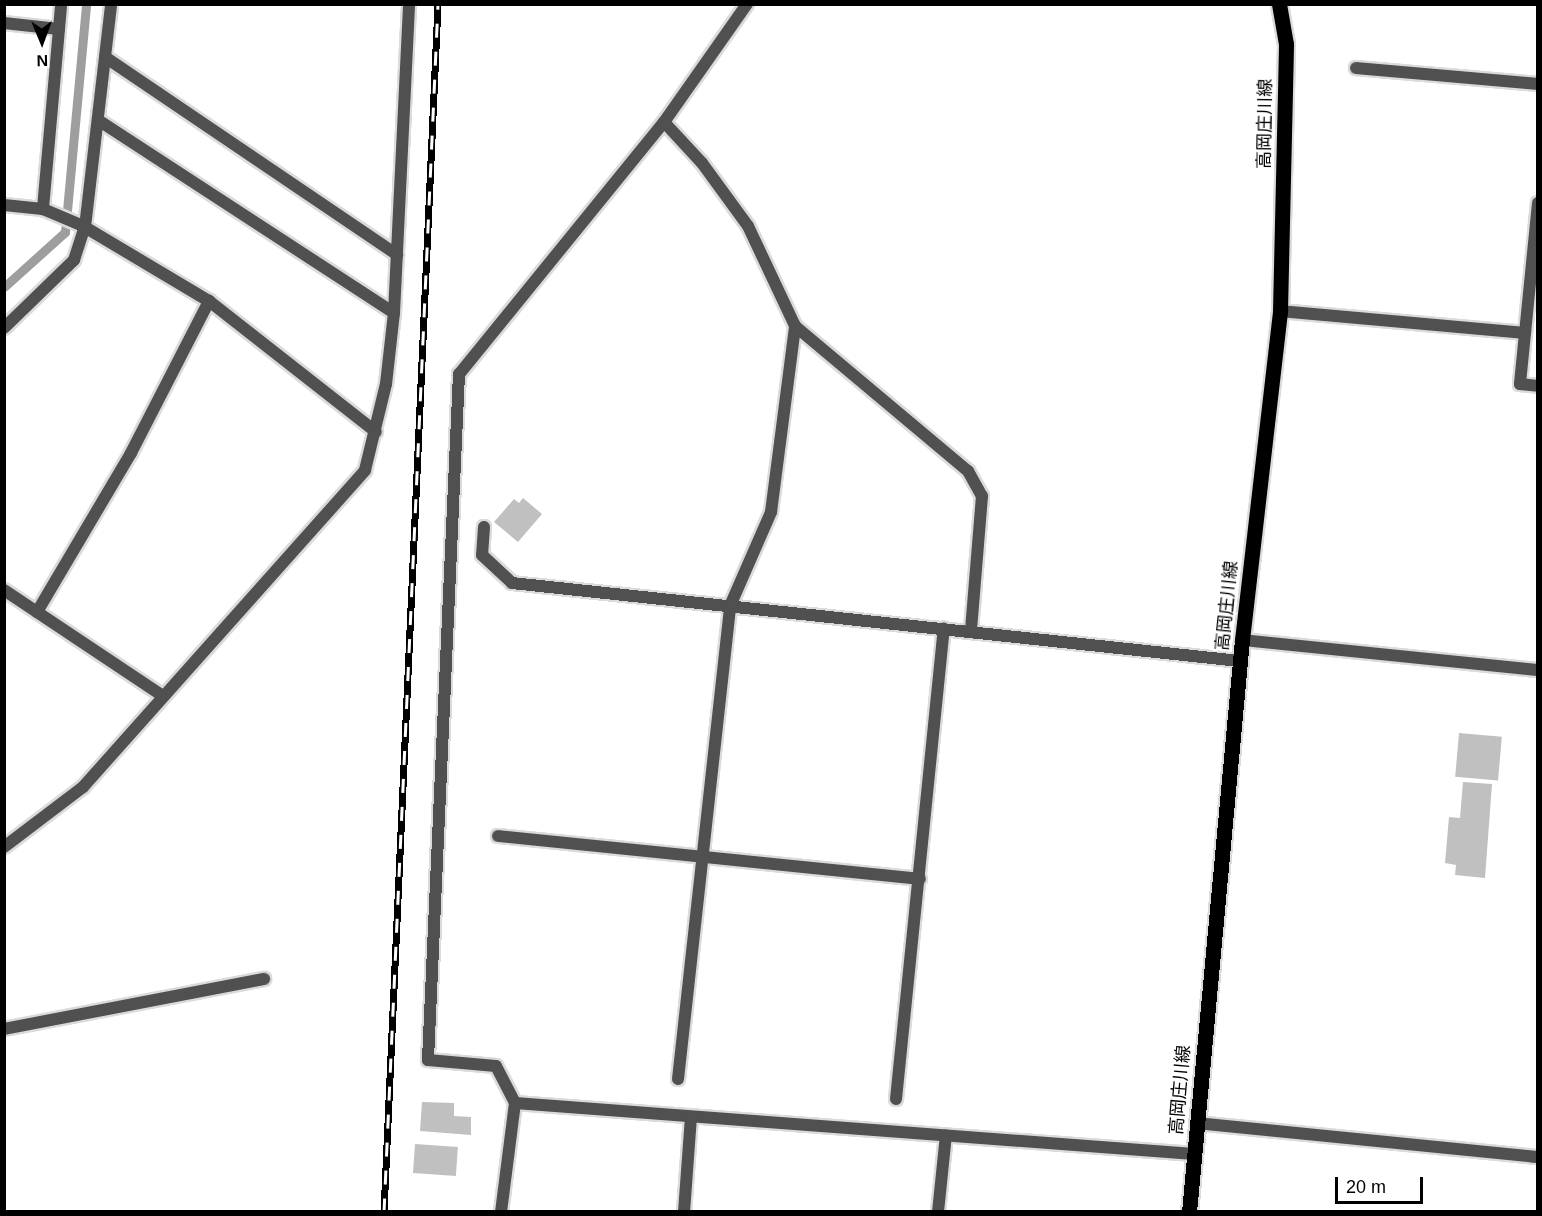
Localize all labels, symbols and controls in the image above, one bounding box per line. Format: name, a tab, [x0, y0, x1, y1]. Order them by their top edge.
north arrow	[12, 12, 72, 72]
text: N	[36, 52, 48, 69]
street label: 高岡庄川線	[1253, 79, 1277, 169]
street label: 高岡庄川線	[1212, 560, 1242, 652]
street label: 高岡庄川線	[1165, 1044, 1195, 1136]
scale bar	[1338, 1165, 1426, 1203]
text: 20 m	[1346, 1177, 1386, 1197]

